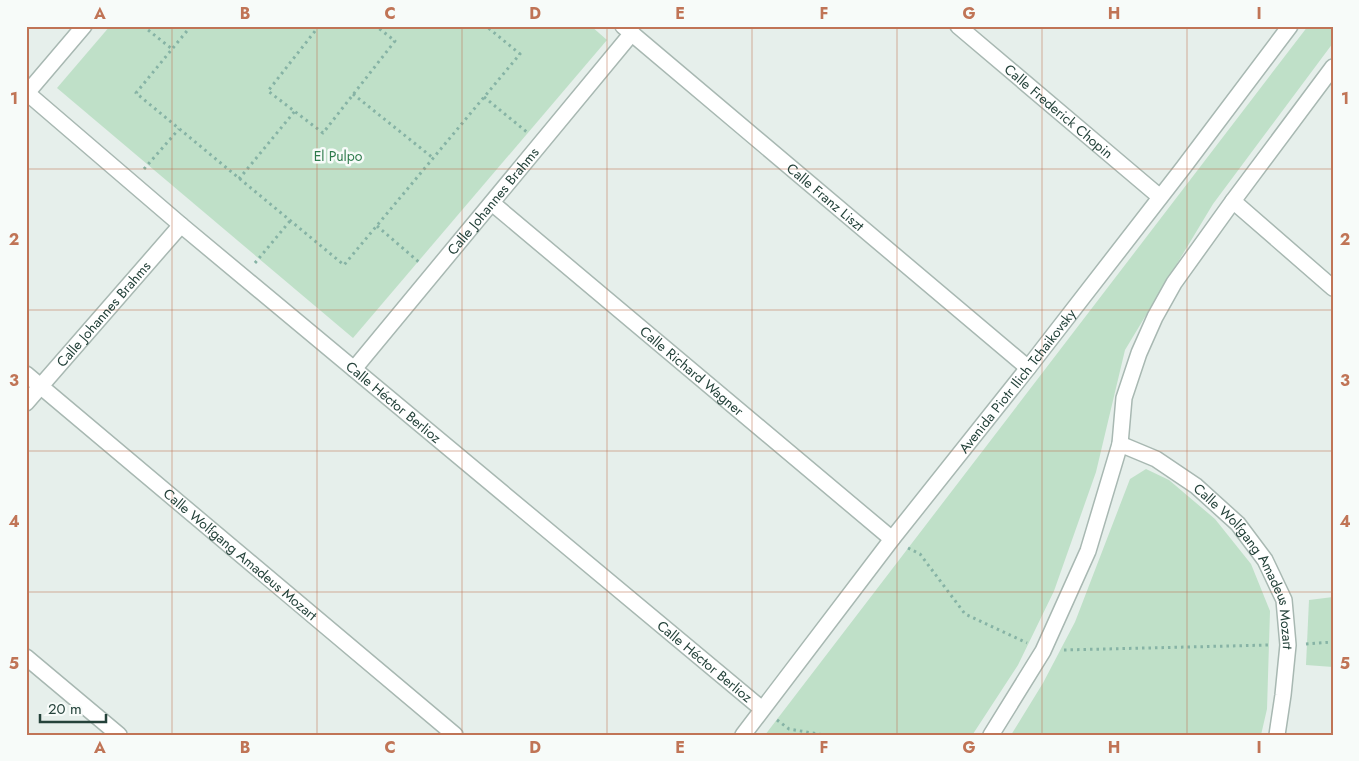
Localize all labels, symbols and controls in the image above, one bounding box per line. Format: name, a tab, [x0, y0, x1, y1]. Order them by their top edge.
text: A	[93, 2, 106, 25]
text: B	[240, 2, 250, 25]
text: C	[384, 2, 396, 25]
text: D	[529, 2, 541, 25]
text: E	[675, 2, 685, 25]
text: F	[820, 2, 828, 25]
text: G	[962, 2, 976, 25]
text: H	[1108, 2, 1120, 25]
text: I	[1256, 2, 1262, 25]
street label: Calle Frederick Chopin	[1000, 59, 1118, 163]
text: 1	[10, 87, 18, 110]
text: 1	[1341, 87, 1349, 110]
street label: Calle Johannes Brahms	[442, 143, 544, 259]
park label: El Pulpo	[314, 146, 363, 166]
street label: Calle Franz Liszt	[782, 158, 869, 236]
text: 2	[9, 228, 19, 251]
text: 2	[1340, 228, 1350, 251]
street label: Calle Johannes Brahms	[52, 256, 155, 371]
street label: Avenida Piotr Ilich Tchaikovsky	[954, 304, 1081, 457]
street label: Calle Richard Wagner	[636, 321, 748, 420]
street label: Calle Héctor Berlioz	[342, 356, 446, 448]
text: 3	[9, 369, 19, 392]
text: 3	[1340, 369, 1350, 392]
street label: Calle Wolfgang Amadeus Mozart	[1189, 479, 1298, 651]
street label: Calle Wolfgang Amadeus Mozart	[159, 484, 322, 625]
text: 4	[8, 510, 20, 533]
text: 4	[1339, 510, 1351, 533]
street label: Calle Héctor Berlioz	[653, 616, 757, 707]
text: 5	[9, 652, 19, 675]
text: 5	[1340, 652, 1350, 675]
scale bar	[40, 691, 106, 723]
text: 20 m	[48, 698, 82, 720]
text: A	[93, 736, 106, 759]
text: B	[240, 736, 250, 759]
text: C	[384, 736, 396, 759]
text: D	[529, 736, 541, 759]
text: E	[675, 736, 685, 759]
text: F	[820, 736, 828, 759]
text: G	[962, 736, 976, 759]
text: H	[1108, 736, 1120, 759]
text: I	[1256, 736, 1262, 759]

